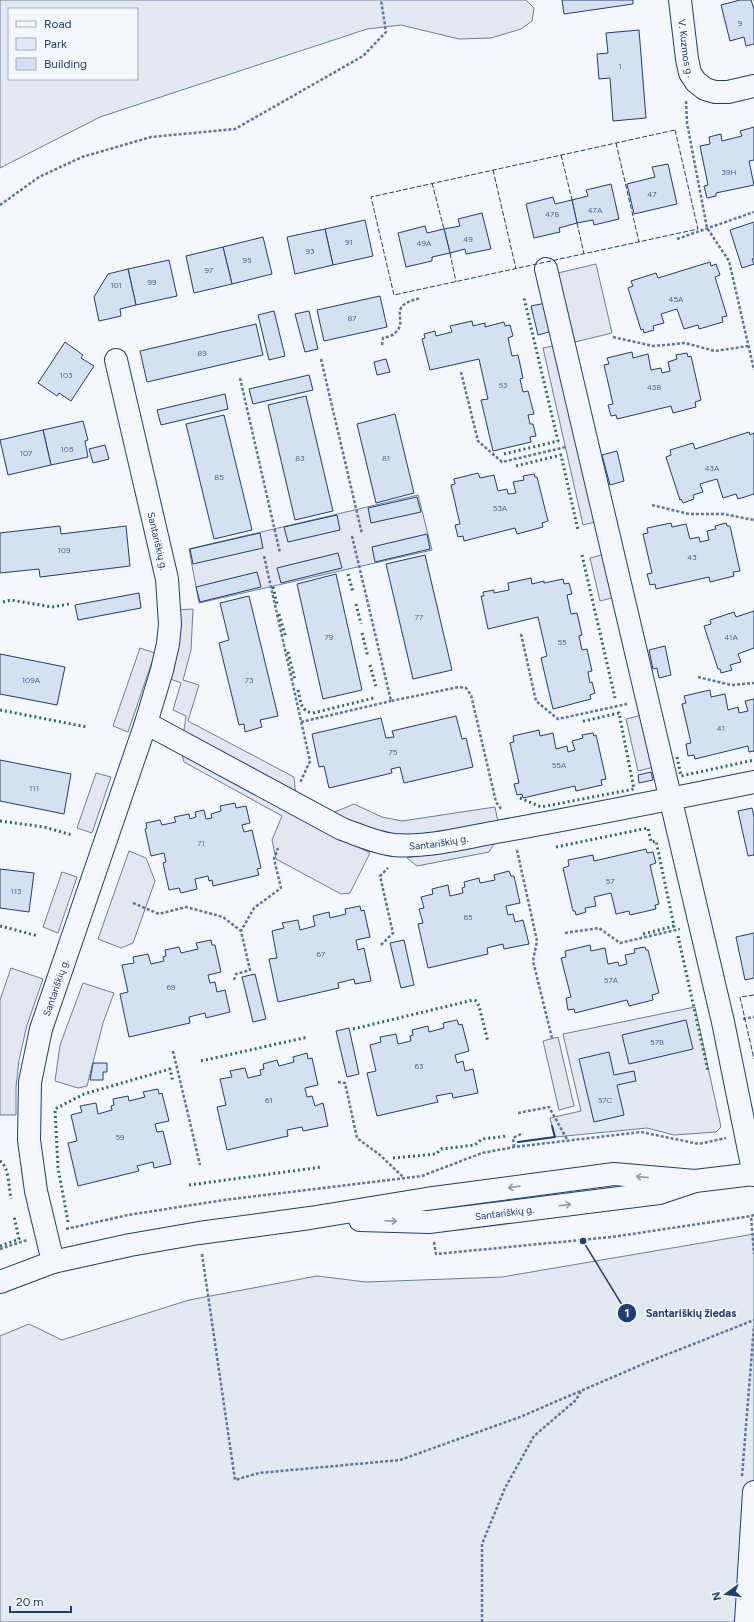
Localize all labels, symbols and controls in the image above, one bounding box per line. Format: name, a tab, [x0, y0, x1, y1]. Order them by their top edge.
legend	[8, 8, 138, 80]
text: Road	[44, 17, 72, 31]
street label: V. Kuzmos g.	[675, 18, 697, 79]
house number: 9	[738, 18, 743, 28]
text: Park	[44, 37, 67, 51]
text: Building	[44, 57, 87, 71]
house number: 1	[618, 61, 622, 71]
house number: 39H	[722, 167, 736, 177]
house number: 47	[647, 189, 657, 199]
house number: 47A	[588, 205, 603, 215]
house number: 47B	[545, 209, 559, 219]
house number: 49	[463, 234, 473, 244]
house number: 91	[345, 237, 353, 247]
house number: 49A	[417, 238, 432, 248]
house number: 93	[306, 246, 314, 256]
house number: 95	[242, 255, 252, 265]
house number: 97	[205, 265, 214, 275]
house number: 99	[147, 277, 157, 287]
house number: 101	[110, 280, 122, 290]
house number: 45A	[669, 294, 684, 304]
house number: 87	[347, 313, 357, 323]
house number: 89	[197, 348, 207, 358]
house number: 103	[60, 370, 72, 380]
house number: 53	[499, 380, 507, 390]
house number: 43B	[647, 382, 661, 392]
house number: 105	[60, 444, 74, 454]
house number: 107	[20, 448, 33, 458]
house number: 83	[295, 453, 305, 463]
house number: 81	[382, 453, 390, 463]
house number: 43A	[705, 463, 720, 473]
house number: 85	[214, 472, 224, 482]
house number: 53A	[493, 503, 508, 513]
street label: Santariškių g.	[145, 511, 171, 571]
house number: 109	[58, 545, 71, 555]
house number: 43	[687, 552, 697, 562]
house number: 77	[415, 612, 424, 622]
house number: 79	[325, 632, 334, 642]
house number: 41A	[724, 632, 738, 642]
house number: 55	[557, 637, 567, 647]
house number: 109A	[22, 675, 41, 685]
house number: 73	[245, 675, 253, 685]
house number: 41	[717, 723, 725, 733]
house number: 75	[389, 747, 398, 757]
house number: 55A	[552, 760, 567, 770]
house number: 111	[29, 783, 39, 793]
street label: Santariškių g.	[409, 832, 469, 853]
house number: 71	[197, 838, 205, 848]
house number: 57	[606, 876, 615, 886]
house number: 113	[11, 886, 21, 896]
house number: 65	[463, 912, 473, 922]
house number: 67	[317, 949, 326, 959]
street label: Santariškių g.	[40, 958, 71, 1018]
house number: 57A	[604, 975, 619, 985]
house number: 69	[166, 982, 176, 992]
house number: 57B	[650, 1037, 664, 1047]
house number: 63	[415, 1061, 423, 1071]
house number: 61	[265, 1095, 273, 1105]
house number: 57C	[598, 1095, 613, 1105]
house number: 59	[115, 1132, 125, 1142]
one-way arrow	[636, 1173, 649, 1181]
one-way arrow	[507, 1183, 520, 1191]
one-way arrow	[558, 1201, 571, 1209]
street label: Santariškių g.	[474, 1203, 535, 1223]
one-way arrow	[384, 1217, 397, 1225]
callout: Santariškių žiedas	[617, 1301, 744, 1324]
text: 1	[624, 1306, 630, 1320]
text: Santariškių žiedas	[646, 1307, 736, 1320]
north arrow	[706, 1574, 746, 1614]
scale bar	[10, 1588, 71, 1614]
text: N	[709, 1591, 724, 1602]
text: 20 m	[16, 1595, 44, 1609]

